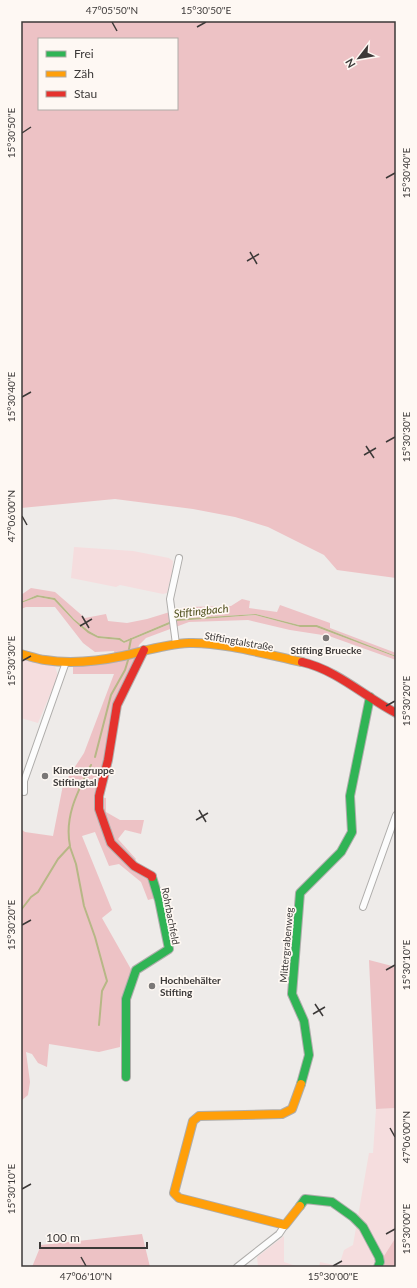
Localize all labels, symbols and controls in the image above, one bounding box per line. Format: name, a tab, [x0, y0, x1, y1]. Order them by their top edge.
text: 47°05'50"N	[86, 4, 138, 16]
text: 15°30'50"E	[181, 4, 231, 16]
legend	[38, 38, 178, 110]
north arrow	[339, 38, 379, 78]
text: Frei	[74, 46, 94, 61]
text: N	[342, 56, 358, 70]
text: Zäh	[74, 66, 94, 81]
text: Stau	[74, 86, 97, 101]
text: 15°30'50"E	[5, 108, 17, 158]
text: 15°30'40"E	[400, 148, 412, 198]
text: 15°30'40"E	[5, 372, 17, 422]
text: 15°30'30"E	[400, 412, 412, 462]
text: 47°06'00"N	[5, 490, 17, 542]
water label: Stiftingbach	[173, 601, 229, 620]
street label: Stiftingtalstraße	[204, 629, 274, 653]
marker: Stifting Bruecke	[321, 633, 331, 643]
text: 15°30'30"E	[5, 636, 17, 686]
place label: Stifting Bruecke	[290, 644, 362, 656]
text: 15°30'20"E	[400, 676, 412, 726]
place label: Kindergruppe Stiftingtal	[53, 764, 115, 788]
marker: Kindergruppe Stiftingtal	[40, 771, 50, 781]
street label: Rohrbachfeld	[160, 886, 182, 946]
text: 15°30'20"E	[5, 900, 17, 950]
street label: Mittergrabenweg	[277, 907, 295, 983]
text: 15°30'10"E	[400, 940, 412, 990]
place label: Hochbehälter Stifting	[160, 974, 221, 998]
marker: Hochbehälter Stifting	[147, 981, 157, 991]
text: 47°06'00"N	[400, 1111, 412, 1163]
text: 15°30'10"E	[5, 1164, 17, 1214]
text: 15°30'00"E	[400, 1204, 412, 1254]
scale bar	[40, 1224, 147, 1250]
text: 100 m	[46, 1230, 80, 1245]
text: 47°06'10"N	[60, 1270, 112, 1282]
text: 15°30'00"E	[308, 1270, 358, 1282]

